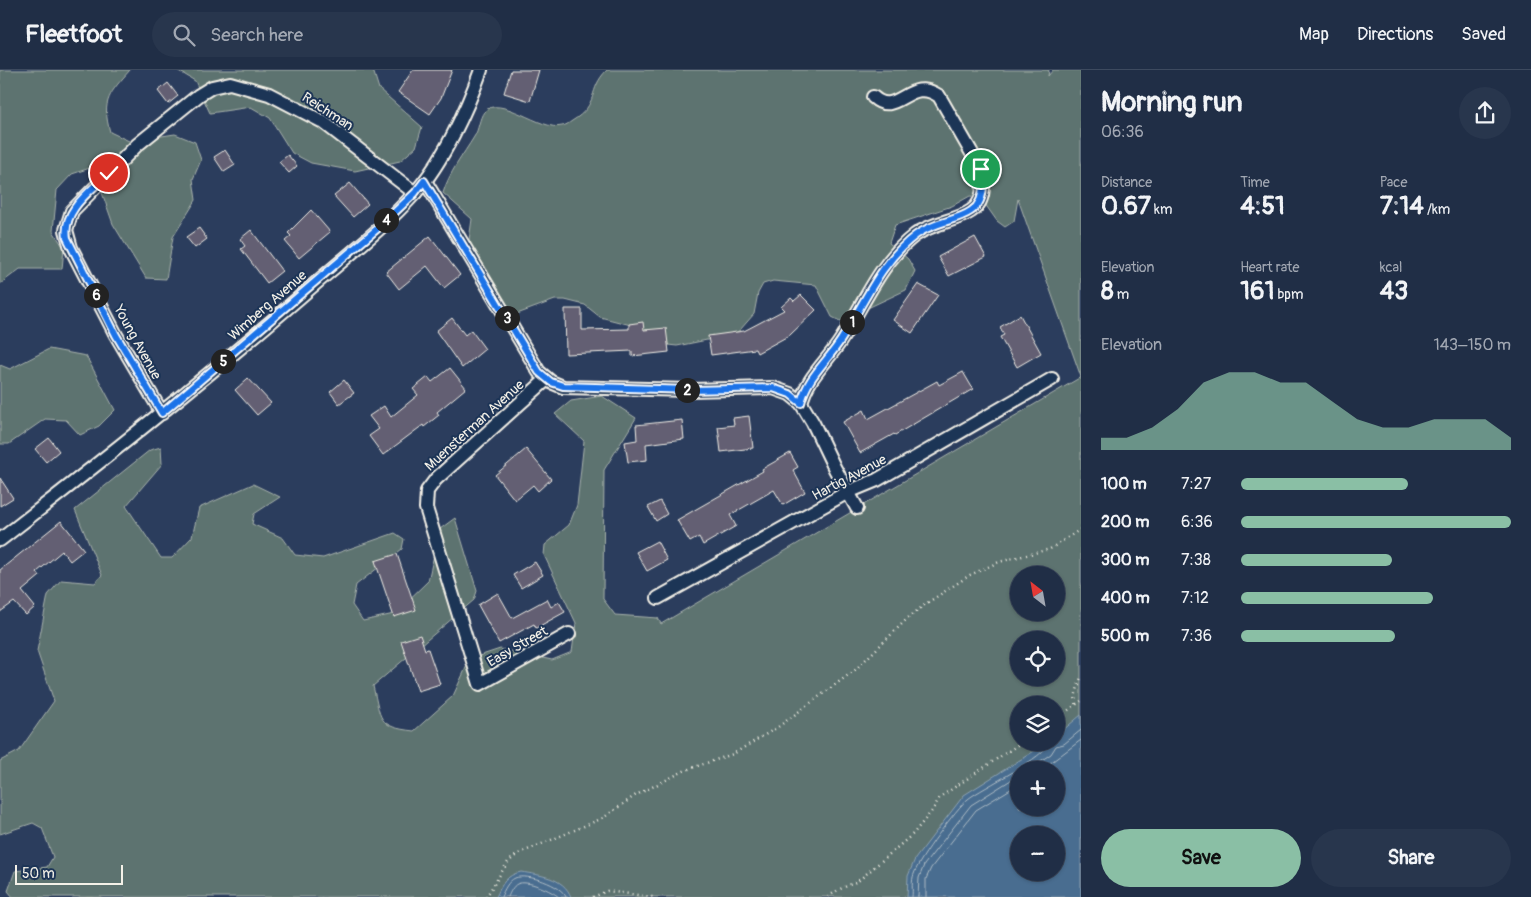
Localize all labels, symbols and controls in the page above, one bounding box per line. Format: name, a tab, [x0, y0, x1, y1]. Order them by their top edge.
search box	[152, 12, 502, 57]
text: Fleetfoot	[25, 20, 122, 49]
icon: search	[170, 21, 198, 49]
text: Search here	[210, 23, 303, 47]
text: Map	[1299, 23, 1329, 46]
text: Directions	[1357, 23, 1433, 46]
text: Saved	[1461, 23, 1506, 46]
text: Morning run	[1101, 85, 1243, 120]
button: share	[1459, 87, 1511, 139]
street label: Reichman	[299, 89, 357, 134]
text: 06:36	[1101, 122, 1144, 142]
pin	[960, 148, 1002, 190]
pin	[88, 152, 130, 194]
icon: arrive	[967, 155, 995, 183]
icon: check	[95, 159, 123, 187]
text: Distance	[1101, 174, 1152, 191]
text: Time	[1240, 174, 1270, 191]
text: Pace	[1380, 174, 1407, 191]
text: 0.67	[1101, 191, 1151, 222]
text: 4:51	[1240, 191, 1285, 222]
text: 7:14	[1380, 191, 1424, 222]
text: km	[1151, 201, 1172, 218]
text: /km	[1424, 201, 1450, 218]
pin: 4	[374, 208, 398, 232]
text: 4	[382, 212, 391, 229]
text: Elevation	[1101, 259, 1154, 276]
text: Heart rate	[1240, 259, 1299, 276]
text: kcal	[1380, 259, 1402, 276]
street label: Wimberg Avenue	[225, 267, 310, 344]
text: 8	[1101, 276, 1114, 307]
text: 161	[1240, 276, 1274, 307]
text: 43	[1380, 276, 1408, 307]
pin: 6	[84, 282, 108, 308]
text: m	[1114, 286, 1129, 303]
text: bpm	[1274, 286, 1303, 303]
text: 6	[92, 287, 101, 304]
street label: Young Avenue	[110, 301, 165, 383]
pin: 3	[494, 306, 520, 330]
text: 3	[504, 310, 511, 327]
pin: 1	[840, 310, 864, 334]
text: 1	[850, 314, 855, 331]
text: Elevation	[1101, 335, 1162, 355]
text: 143–150 m	[1434, 335, 1511, 355]
pin: 5	[210, 348, 236, 374]
text: 5	[220, 353, 227, 370]
street label: Muensterman Avenue	[421, 376, 528, 474]
pin: 2	[674, 378, 700, 402]
text: 2	[684, 382, 691, 399]
street label: Hartig Avenue	[809, 451, 889, 504]
text: 100 m	[1101, 474, 1147, 494]
text: 7:27	[1181, 474, 1211, 494]
text: 200 m	[1101, 512, 1149, 532]
text: 6:36	[1181, 512, 1213, 532]
text: 300 m	[1101, 550, 1149, 570]
text: 7:38	[1181, 550, 1211, 570]
north arrow	[1010, 566, 1065, 621]
map controls	[1010, 566, 1065, 881]
text: 400 m	[1101, 588, 1150, 608]
text: 7:12	[1181, 588, 1209, 608]
street label: Easy Street	[484, 622, 551, 671]
text: 500 m	[1101, 626, 1149, 646]
text: 7:36	[1181, 626, 1212, 646]
button: locate	[1010, 631, 1065, 686]
button: layers	[1010, 696, 1065, 751]
button: +	[1010, 761, 1065, 816]
button: −	[1010, 826, 1065, 881]
button: Save	[1101, 829, 1301, 887]
button: Share	[1311, 829, 1511, 887]
scale bar	[15, 862, 122, 885]
text: 50 m	[22, 865, 55, 882]

